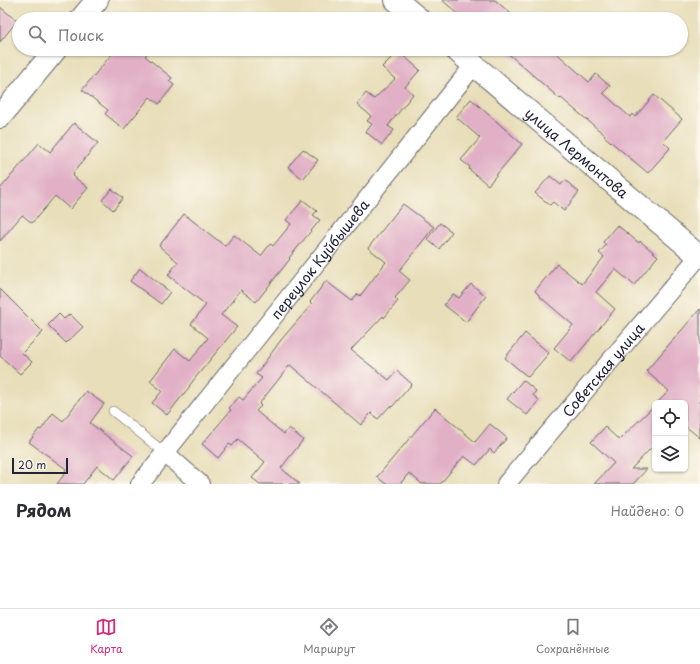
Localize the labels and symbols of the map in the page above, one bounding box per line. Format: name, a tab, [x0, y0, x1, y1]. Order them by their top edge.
street label: улица Лермонтова	[521, 102, 634, 203]
street label: переулок Куйбышева	[265, 194, 374, 323]
street label: Советская улица	[557, 318, 649, 421]
scale bar	[12, 456, 68, 475]

